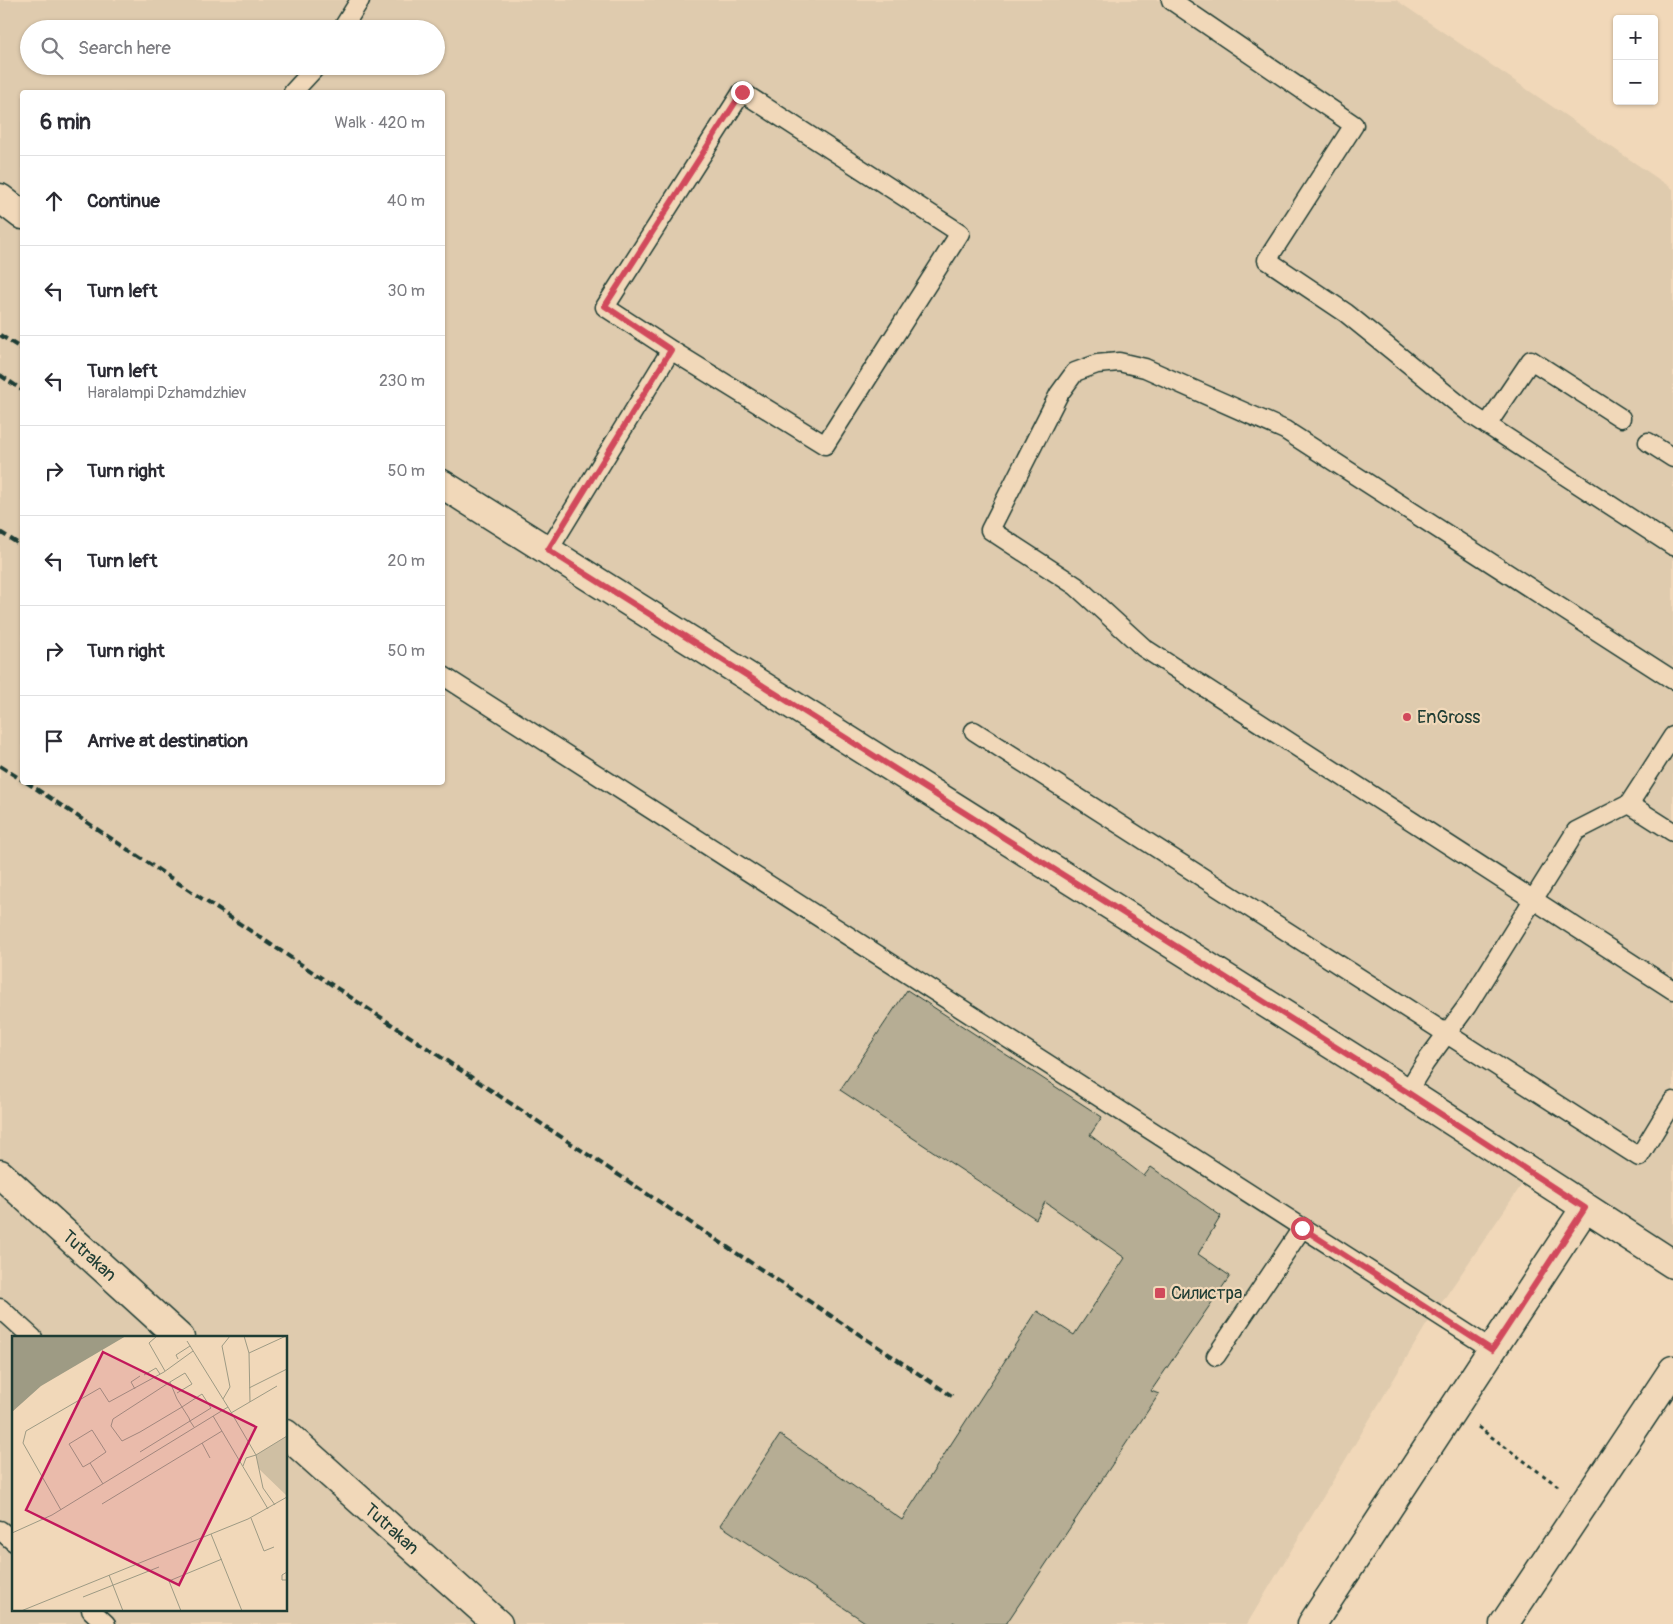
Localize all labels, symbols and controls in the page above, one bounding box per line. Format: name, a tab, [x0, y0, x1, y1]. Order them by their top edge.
map controls	[1613, 15, 1658, 105]
button: +	[1613, 15, 1658, 60]
search box	[20, 20, 445, 75]
icon: search	[38, 34, 66, 62]
text: Search here	[78, 36, 171, 60]
button: −	[1613, 60, 1658, 105]
route end	[731, 81, 754, 104]
text: 6 min	[40, 109, 91, 136]
text: Walk · 420 m	[334, 113, 425, 133]
icon: ahead	[40, 187, 68, 215]
text: Continue	[87, 189, 160, 213]
text: 40 m	[387, 191, 425, 211]
icon: left	[40, 277, 68, 305]
text: Turn left	[87, 279, 157, 303]
text: 30 m	[387, 281, 425, 301]
text: Turn left	[87, 359, 157, 383]
icon: left	[40, 367, 68, 395]
text: 230 m	[379, 371, 425, 391]
text: Haralampi Dzhamdzhiev	[87, 383, 246, 403]
icon: right	[40, 457, 68, 485]
text: Turn right	[87, 459, 165, 483]
text: 50 m	[388, 461, 425, 481]
icon: left	[40, 547, 68, 575]
text: Turn left	[87, 549, 157, 573]
text: 20 m	[387, 551, 425, 571]
icon: right	[40, 637, 68, 665]
text: Turn right	[87, 639, 165, 663]
text: 50 m	[388, 641, 425, 661]
place label: EnGross	[1417, 706, 1480, 729]
marker: EnGross	[1401, 711, 1413, 723]
icon: arrive	[40, 727, 68, 755]
text: Arrive at destination	[87, 729, 248, 753]
route start	[1291, 1217, 1314, 1240]
street label: Tutrakan	[57, 1225, 122, 1286]
place label: Силистра	[1171, 1282, 1242, 1305]
marker: Силистра	[1153, 1286, 1167, 1300]
inset map	[12, 1336, 288, 1612]
street label: Tutrakan	[359, 1498, 424, 1559]

